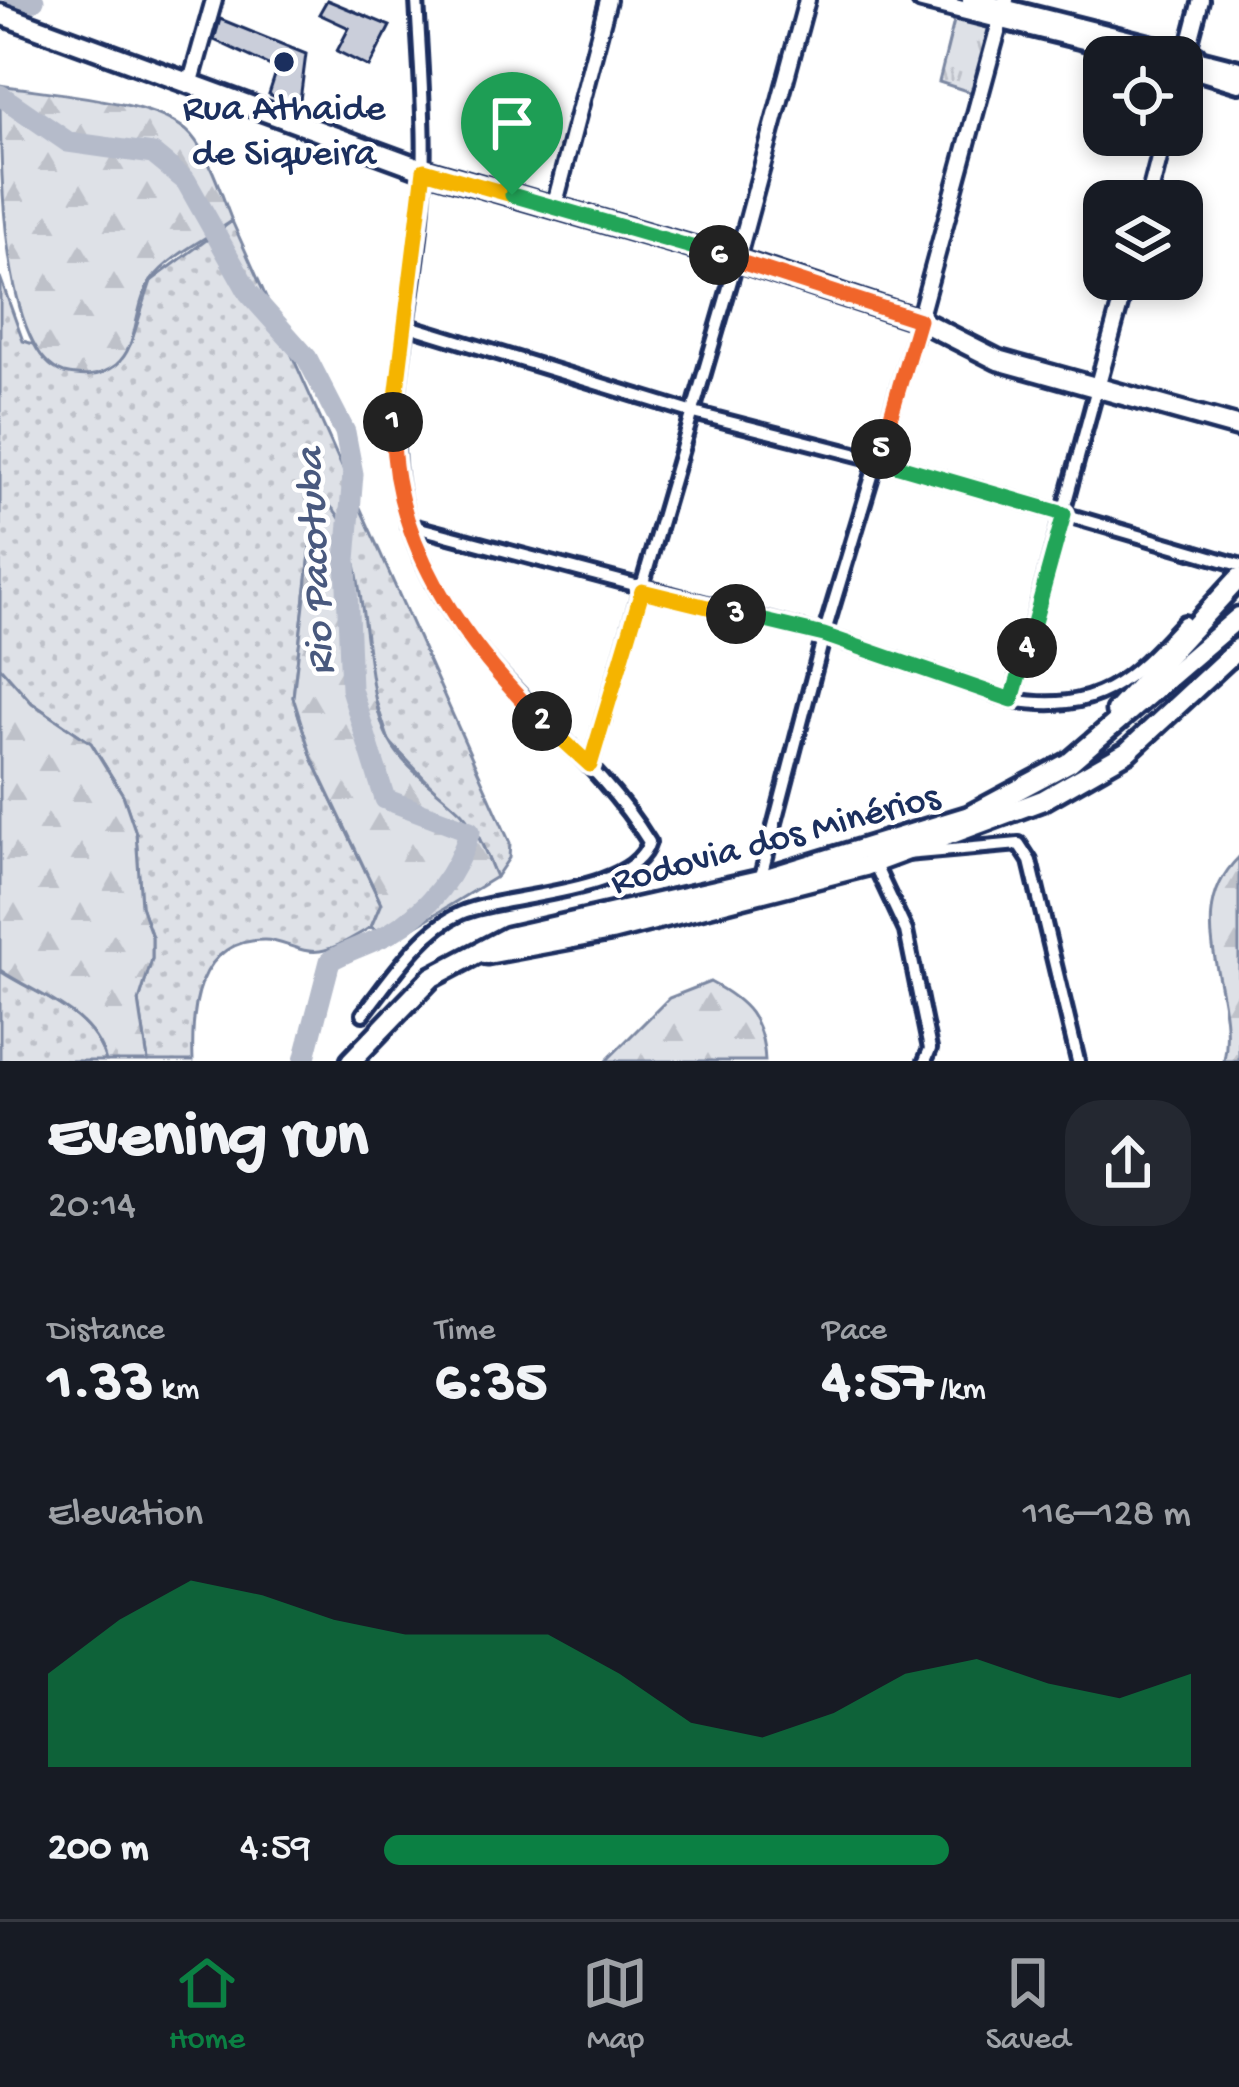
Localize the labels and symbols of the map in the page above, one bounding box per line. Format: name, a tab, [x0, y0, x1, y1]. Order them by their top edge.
marker: Rua Athaide de Siqueira	[271, 49, 297, 75]
pin	[461, 72, 563, 195]
place label: Rua Athaide de Siqueira	[183, 88, 386, 179]
pin: 6	[689, 225, 749, 285]
pin: 1	[363, 392, 423, 452]
pin: 5	[851, 419, 911, 479]
water label: Rio Pacotuba	[288, 444, 349, 677]
pin: 3	[706, 584, 766, 644]
pin: 4	[997, 618, 1057, 678]
pin: 2	[512, 691, 572, 751]
street label: Rodovia dos Minérios	[607, 775, 947, 908]

